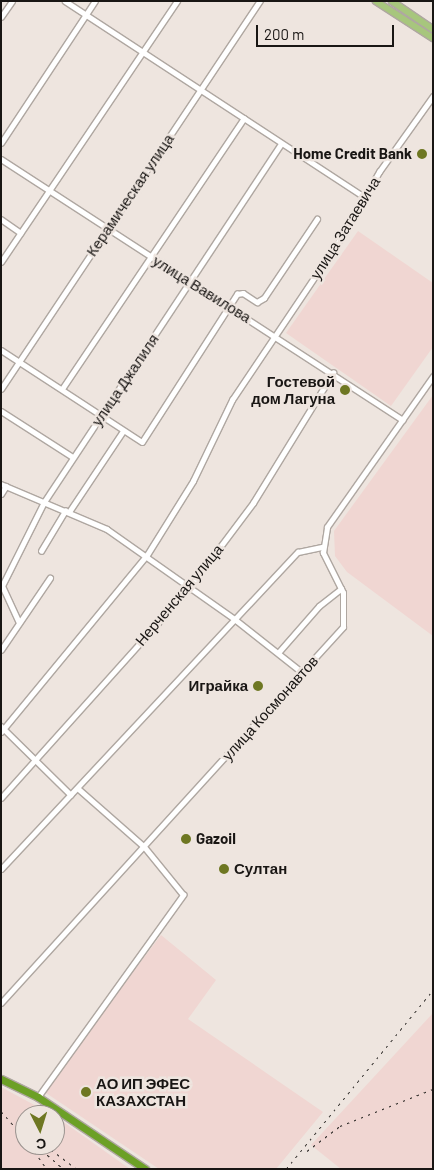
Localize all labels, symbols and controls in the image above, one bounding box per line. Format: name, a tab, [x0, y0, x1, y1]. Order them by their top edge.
scale bar	[259, 15, 396, 47]
text: 200 m	[264, 25, 304, 43]
street label: Керамическая улица	[82, 130, 178, 260]
place label: Home Credit Bank	[293, 145, 412, 163]
marker: Home Credit Bank	[416, 148, 428, 160]
street label: улица Затаевича	[306, 174, 384, 282]
street label: улица Вавилова	[150, 252, 254, 326]
street label: улица Джалиля	[88, 331, 162, 429]
place label: Гостевой дом Лагуна	[251, 372, 335, 407]
marker: Гостевой дом Лагуна	[339, 384, 351, 396]
street label: Нерченская улица	[131, 541, 227, 649]
street label: улица Космонавтов	[218, 652, 322, 764]
place label: Играйка	[188, 677, 248, 695]
marker: Играйка	[252, 680, 264, 692]
place label: Gazoil	[196, 830, 236, 848]
marker: Gazoil	[180, 833, 192, 845]
place label: Султан	[234, 860, 287, 878]
marker: Султан	[218, 863, 230, 875]
place label: АО ИП ЭФЕС КАЗАХСТАН	[96, 1074, 190, 1109]
marker: АО ИП ЭФЕС КАЗАХСТАН	[80, 1086, 92, 1098]
north arrow	[15, 1105, 65, 1155]
text: С	[35, 1136, 47, 1153]

